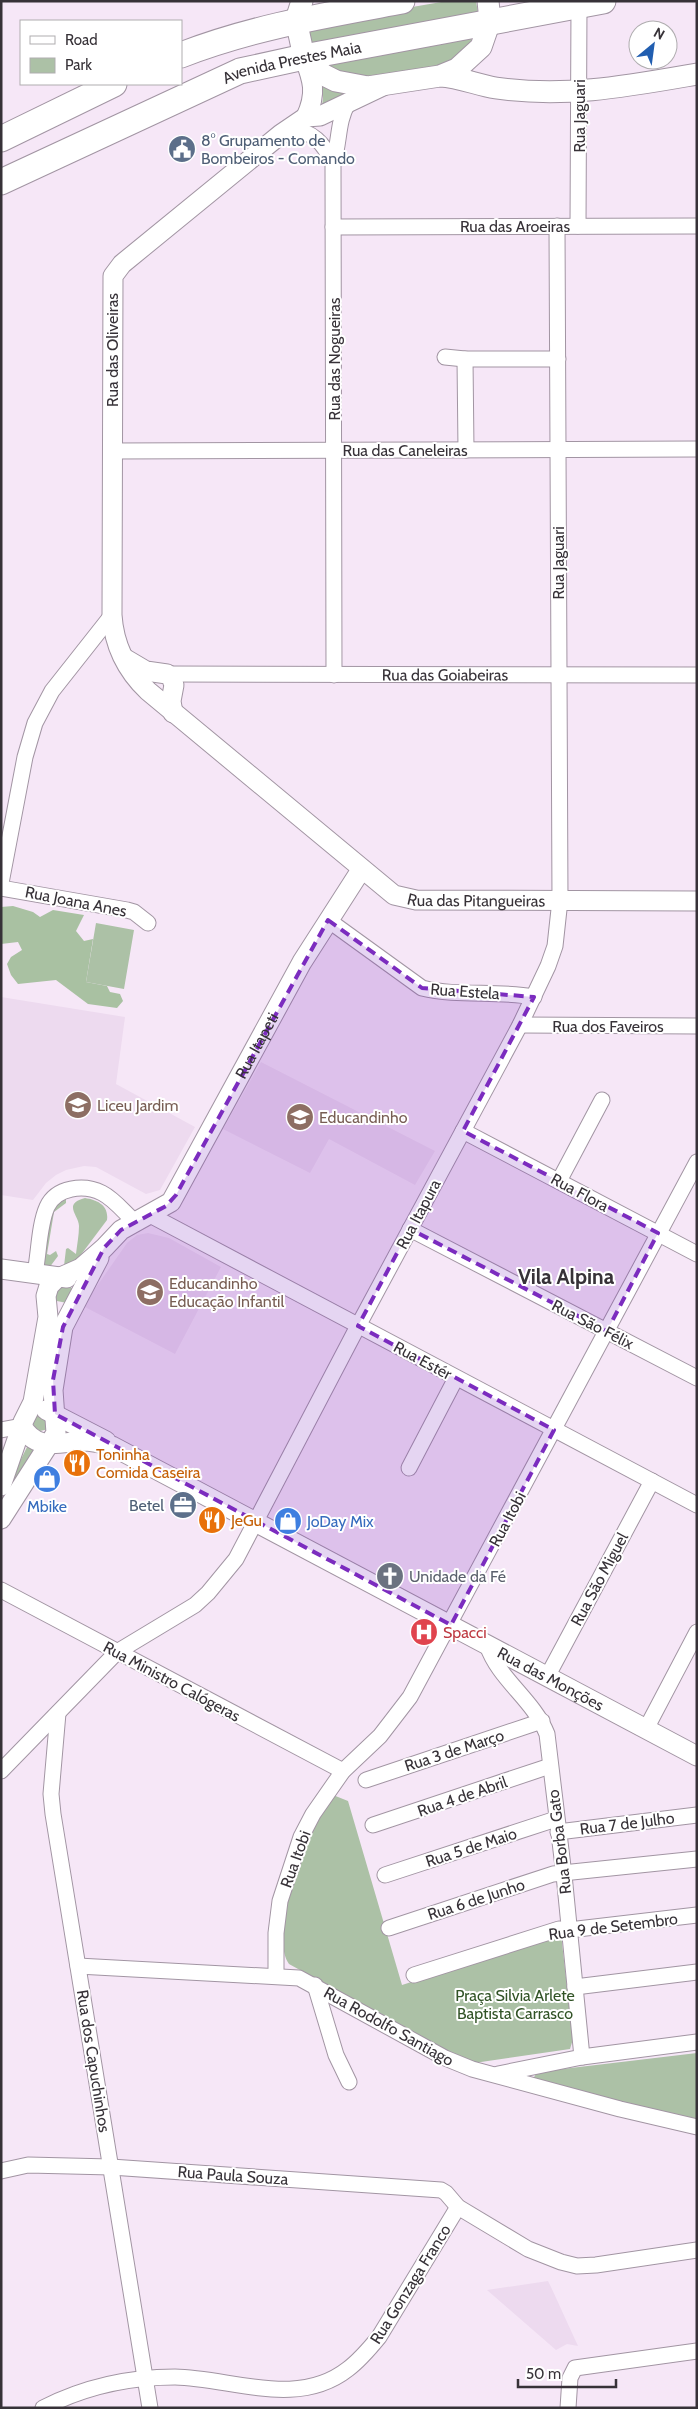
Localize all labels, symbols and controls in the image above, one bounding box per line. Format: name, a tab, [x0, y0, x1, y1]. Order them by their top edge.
legend	[20, 20, 182, 85]
north arrow	[628, 20, 678, 70]
text: N	[651, 23, 668, 44]
text: Road	[65, 31, 98, 49]
street label: Avenida Prestes Maia	[219, 37, 363, 88]
text: Park	[65, 56, 92, 74]
street label: Rua Jaguari	[570, 79, 589, 153]
place label: 8° Grupamento de Bombeiros - Comando	[201, 131, 355, 168]
public building icon: 8° Grupamento de Bombeiros - Comando	[167, 134, 197, 164]
street label: Rua das Aroeiras	[460, 217, 570, 236]
street label: Rua das Oliveiras	[103, 293, 122, 407]
street label: Rua das Nogueiras	[325, 297, 344, 420]
street label: Rua das Caneleiras	[342, 441, 468, 460]
street label: Rua Jaguari	[549, 526, 568, 600]
street label: Rua das Goiabeiras	[382, 665, 509, 685]
street label: Rua Joana Anes	[23, 882, 129, 921]
street label: Rua das Pitangueiras	[405, 889, 545, 910]
street label: Rua Estela	[430, 980, 501, 1003]
street label: Rua Itapeti	[231, 1009, 283, 1082]
street label: Rua dos Faveiros	[552, 1017, 664, 1036]
school or university icon: Liceu Jardim	[63, 1090, 93, 1120]
place label: Liceu Jardim	[97, 1096, 179, 1115]
school or university icon: Educandinho	[285, 1102, 315, 1132]
place label: Educandinho	[319, 1108, 408, 1127]
street label: Rua Flora	[548, 1169, 612, 1216]
street label: Rua Itapura	[392, 1176, 445, 1252]
district label: Vila Alpina	[518, 1264, 615, 1289]
place label: Educandinho Educação Infantil	[169, 1274, 284, 1311]
school or university icon: Educandinho Educação Infantil	[135, 1277, 165, 1307]
street label: Rua São Félix	[549, 1296, 637, 1353]
street label: Rua Estér	[390, 1337, 456, 1384]
place label: Toninha Comida Caseira	[96, 1445, 201, 1482]
restaurant icon: Toninha Comida Caseira	[62, 1448, 92, 1478]
shop icon: Mbike	[32, 1464, 62, 1494]
street label: Rua Itobi	[485, 1489, 530, 1550]
office icon: Betel	[168, 1490, 198, 1520]
place label: Betel	[129, 1496, 164, 1515]
place label: Mbike	[27, 1497, 67, 1516]
restaurant icon: JeGu	[197, 1505, 227, 1535]
shop icon: JoDay Mix	[273, 1506, 303, 1536]
place label: JeGu	[230, 1511, 262, 1530]
place label: JoDay Mix	[306, 1512, 374, 1531]
street label: Rua São Miguel	[567, 1529, 632, 1629]
church icon: Unidade da Fé	[375, 1561, 405, 1591]
place label: Unidade da Fé	[409, 1567, 506, 1586]
hospital icon: Spacci	[409, 1617, 439, 1647]
place label: Spacci	[443, 1623, 487, 1642]
street label: Rua Ministro Calógeras	[100, 1637, 244, 1726]
street label: Rua das Monções	[494, 1643, 607, 1715]
street label: Rua 3 de Março	[402, 1725, 506, 1775]
street label: Rua 4 de Abril	[415, 1772, 510, 1821]
street label: Rua Borba Gato	[544, 1788, 575, 1895]
street label: Rua 7 de Julho	[579, 1808, 676, 1839]
street label: Rua 5 de Maio	[423, 1824, 519, 1871]
street label: Rua Itobi	[276, 1828, 315, 1890]
street label: Rua 6 de Junho	[425, 1875, 527, 1924]
street label: Rua 9 de Setembro	[547, 1909, 679, 1944]
street label: Rua Rodolfo Santiago	[321, 1983, 457, 2070]
park label: Praça Silvia Arlete Baptista Carrasco	[455, 1986, 575, 2023]
street label: Rua dos Capuchinhos	[73, 1988, 114, 2134]
street label: Rua Paula Souza	[177, 2162, 289, 2189]
street label: Rua Gonzaga Franco	[366, 2221, 455, 2347]
scale bar	[518, 2356, 616, 2388]
text: 50 m	[526, 2365, 561, 2383]

